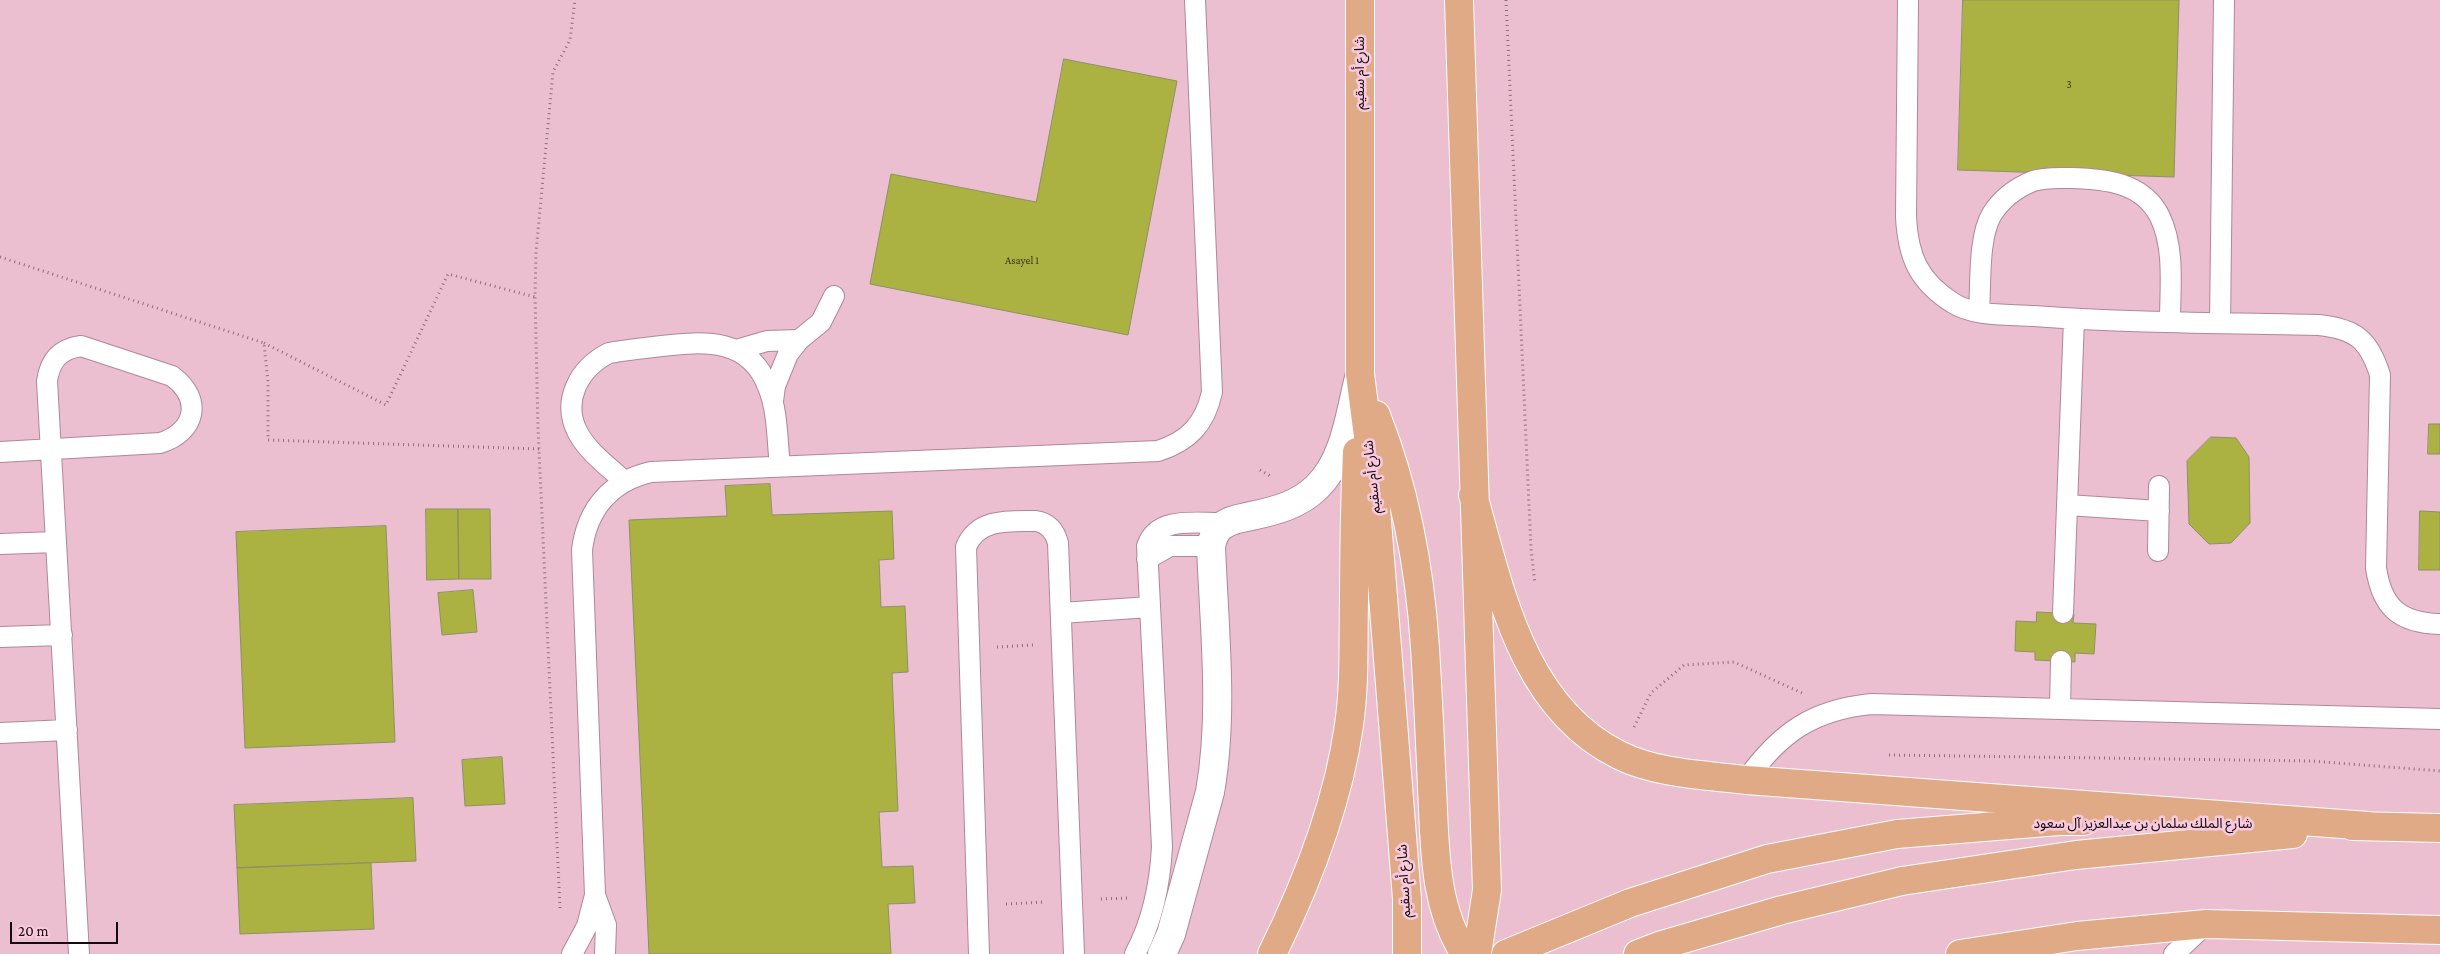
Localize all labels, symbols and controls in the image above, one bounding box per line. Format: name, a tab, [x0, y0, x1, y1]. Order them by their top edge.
street label: شارع أم سقيم	[1352, 36, 1368, 110]
house number: 3	[2066, 78, 2072, 92]
house number: Asayel 1	[1005, 254, 1039, 268]
street label: شارع أم سقيم	[1360, 440, 1384, 514]
street label: شارع الملك سلمان بن عبدالعزيز آل سعود	[2033, 816, 2253, 832]
street label: شارع أم سقيم	[1394, 844, 1414, 918]
scale bar	[12, 912, 120, 944]
text: 20 m	[18, 923, 49, 939]

